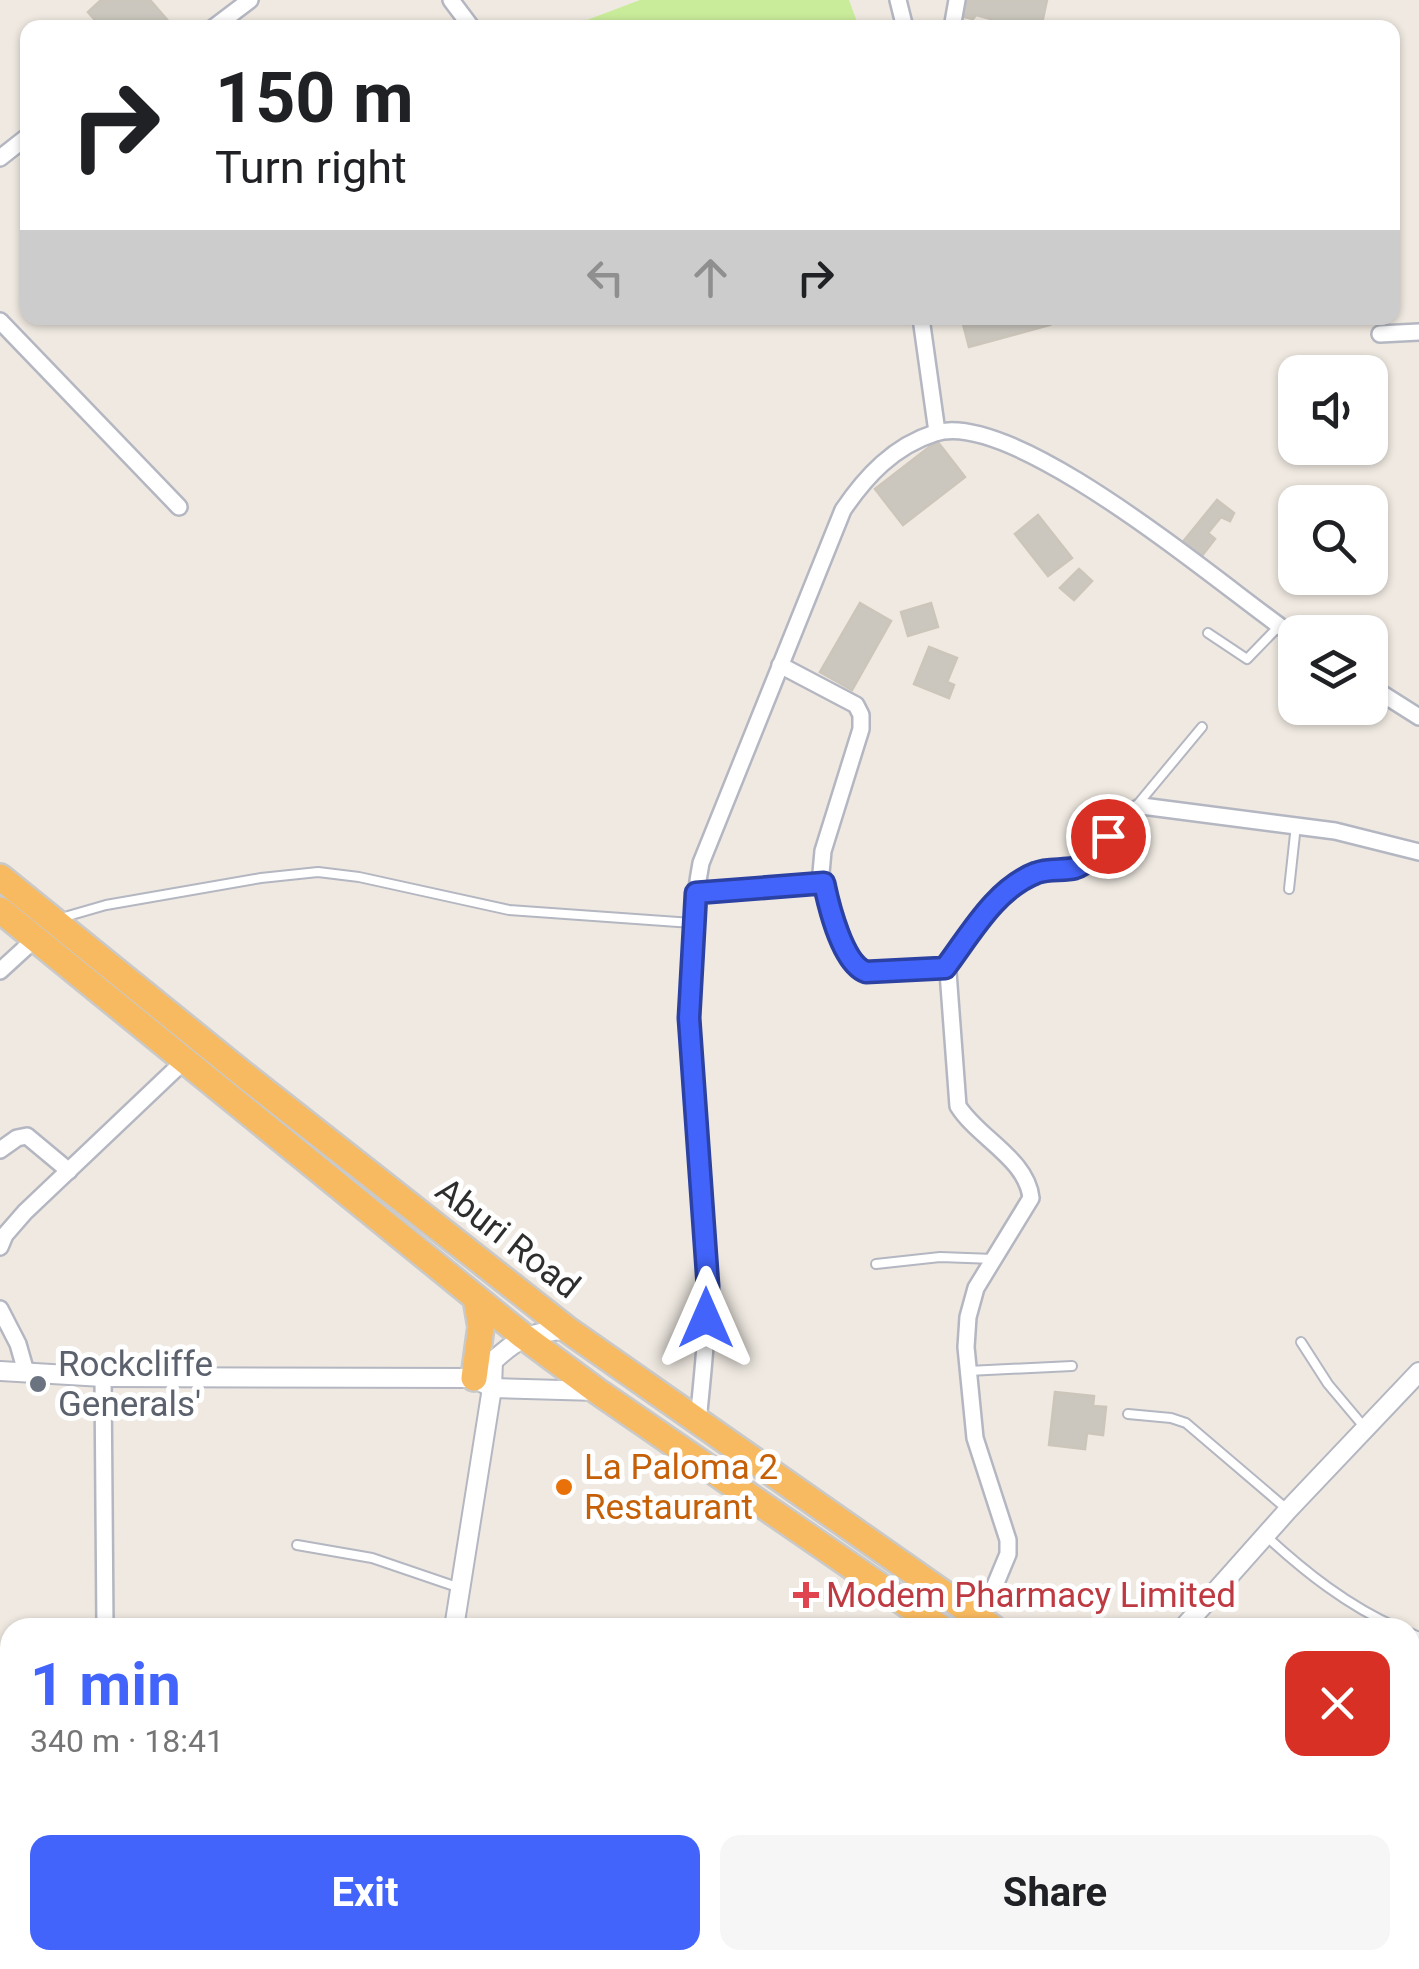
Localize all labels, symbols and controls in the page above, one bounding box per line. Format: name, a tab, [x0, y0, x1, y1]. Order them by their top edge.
text: 150 m	[215, 57, 414, 139]
icon: right	[50, 60, 180, 190]
text: Turn right	[215, 141, 407, 194]
icon: left	[578, 250, 633, 305]
icon: ahead	[683, 250, 738, 305]
icon: right	[788, 250, 843, 305]
map controls	[1278, 355, 1388, 725]
button: sound	[1278, 355, 1388, 465]
button: search	[1278, 485, 1388, 595]
button: layers	[1278, 615, 1388, 725]
pin	[1066, 794, 1151, 879]
icon: arrive	[1081, 809, 1136, 864]
street label: Aburi Road	[428, 1170, 588, 1307]
position arrow	[654, 1266, 758, 1370]
place label: Rockcliffe Generals'	[58, 1344, 213, 1425]
marker: Rockcliffe Generals'	[27, 1373, 49, 1395]
place label: La Paloma 2 Restaurant	[584, 1447, 778, 1528]
marker: La Paloma 2 Restaurant	[553, 1476, 575, 1498]
place label: Modem Pharmacy Limited	[826, 1575, 1236, 1616]
marker: Modem Pharmacy Limited	[795, 1584, 817, 1606]
text: 1 min	[30, 1649, 181, 1720]
button: close	[1285, 1651, 1390, 1756]
text: 340 m · 18:41	[30, 1722, 224, 1760]
button: Exit	[30, 1835, 700, 1950]
button: Share	[720, 1835, 1390, 1950]

